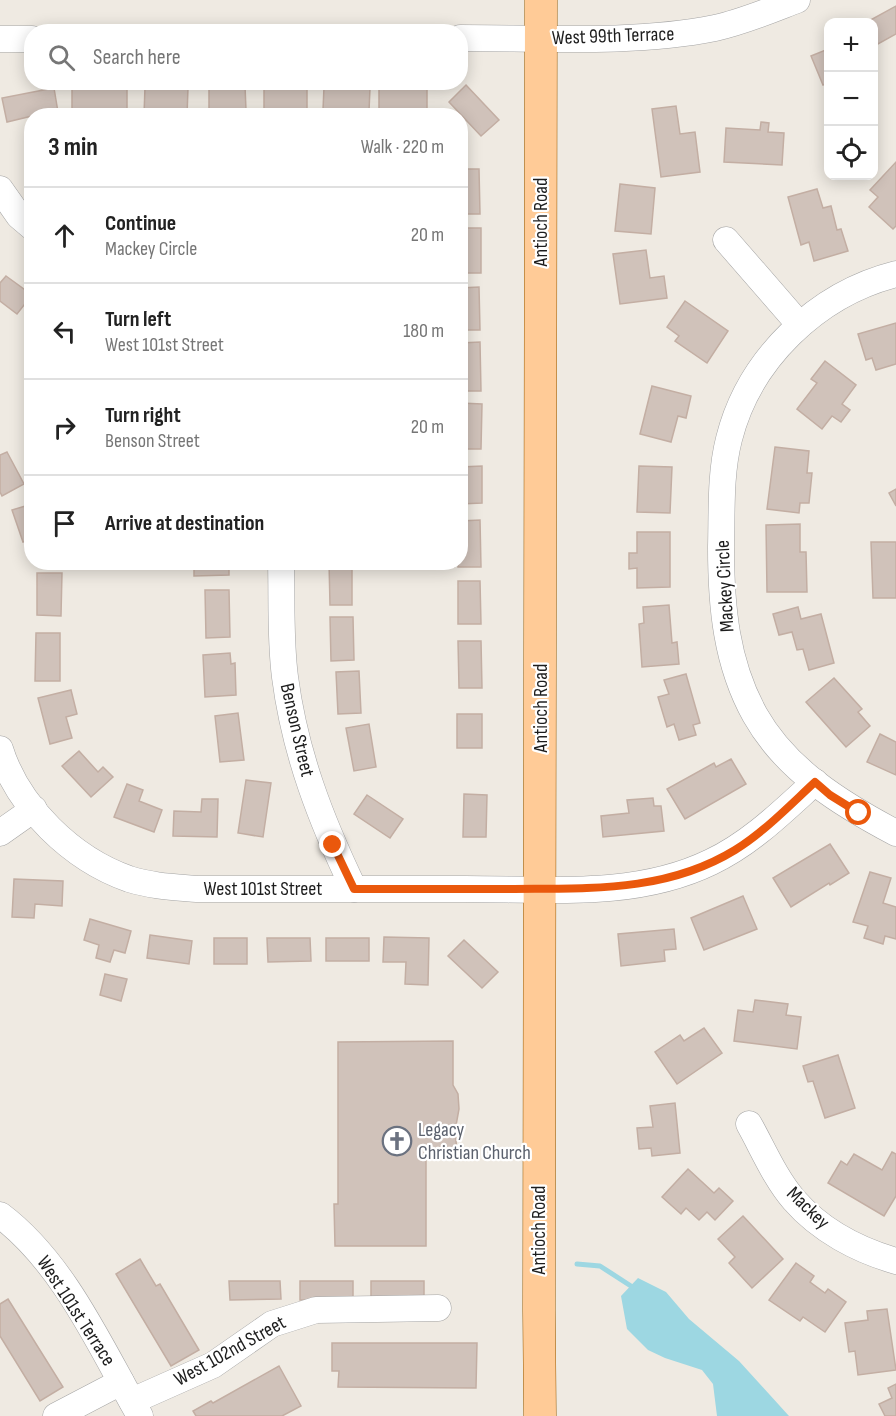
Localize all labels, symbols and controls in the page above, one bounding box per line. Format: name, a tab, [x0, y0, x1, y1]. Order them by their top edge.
map controls	[824, 18, 878, 180]
button: +	[824, 18, 878, 72]
street label: West 99th Terrace	[551, 22, 675, 50]
search box	[24, 24, 468, 90]
icon: search	[45, 41, 78, 74]
text: Search here	[93, 44, 180, 71]
button: −	[824, 72, 878, 126]
button: locate	[824, 126, 878, 180]
text: 3 min	[48, 132, 98, 163]
text: Walk · 220 m	[361, 135, 444, 159]
street label: Antioch Road	[529, 178, 553, 267]
text: Continue	[105, 210, 176, 237]
icon: ahead	[48, 219, 81, 252]
text: 20 m	[411, 223, 444, 247]
text: Mackey Circle	[105, 237, 197, 261]
text: Turn left	[105, 306, 171, 333]
icon: left	[48, 315, 81, 348]
text: 180 m	[403, 319, 444, 343]
text: West 101st Street	[105, 333, 224, 357]
text: Turn right	[105, 402, 181, 429]
icon: right	[48, 411, 81, 444]
text: 20 m	[411, 415, 444, 439]
text: Benson Street	[105, 429, 200, 453]
icon: arrive	[48, 507, 81, 540]
text: Arrive at destination	[105, 510, 264, 537]
street label: Mackey Circle	[711, 539, 739, 633]
street label: Antioch Road	[529, 664, 553, 753]
street label: Benson Street	[275, 681, 319, 779]
route start	[845, 799, 871, 825]
route end	[319, 831, 345, 857]
street label: West 101st Street	[204, 877, 322, 901]
place label: Legacy Christian Church	[418, 1118, 531, 1165]
church icon: Legacy Christian Church	[381, 1125, 413, 1157]
street label: Mackey	[781, 1182, 835, 1234]
street label: Antioch Road	[527, 1186, 551, 1275]
street label: West 101st Terrace	[32, 1252, 120, 1370]
street label: West 102nd Street	[170, 1311, 290, 1391]

